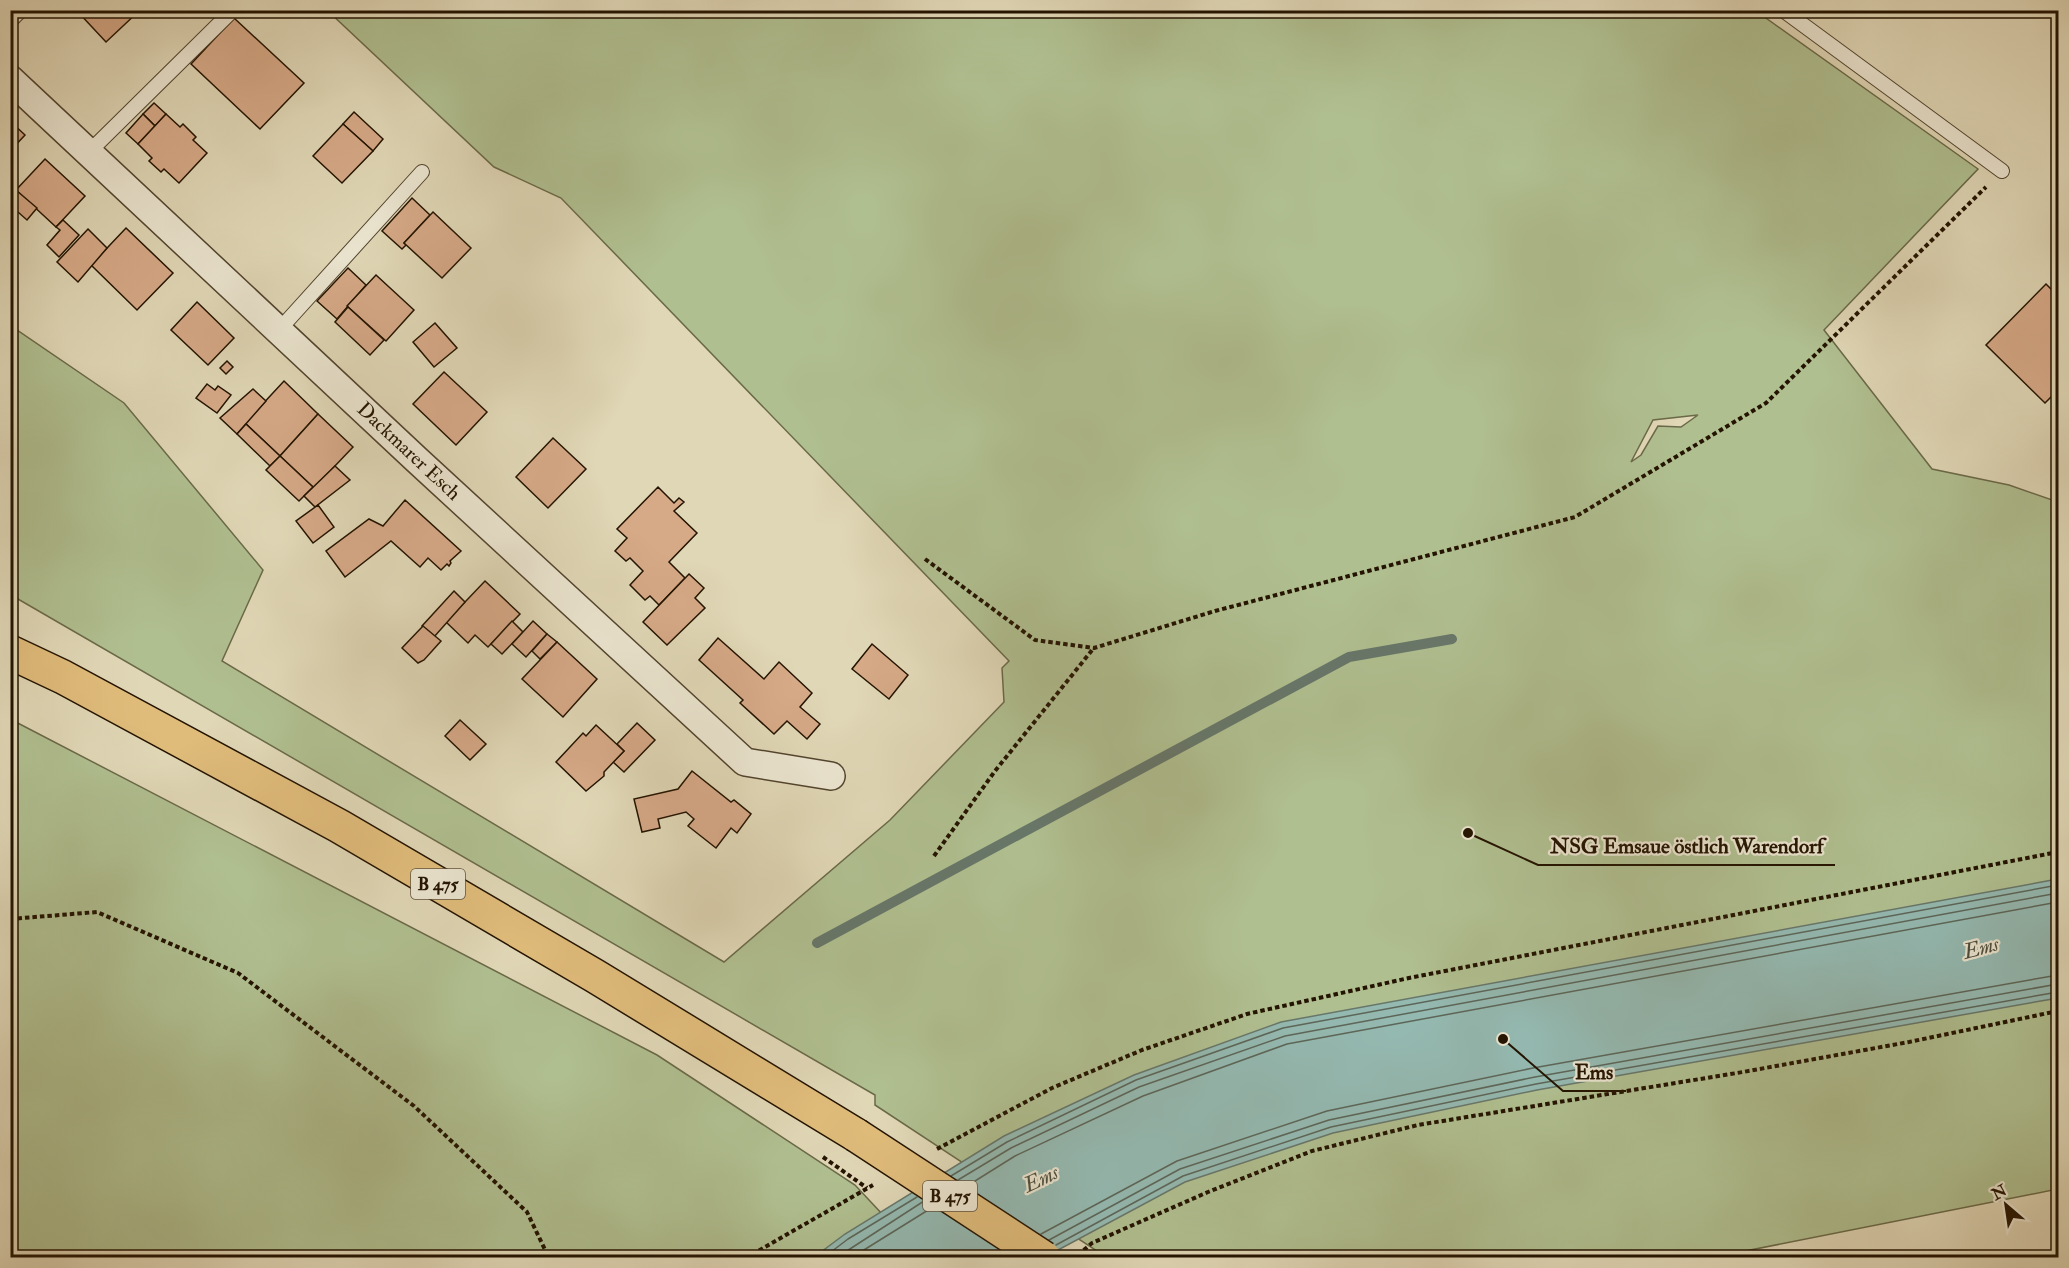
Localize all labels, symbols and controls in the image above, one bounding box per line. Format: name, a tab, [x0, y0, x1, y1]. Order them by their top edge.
street label: Dackmarer Esch	[352, 396, 467, 506]
callout: NSG Emsaue östlich Warendorf	[1538, 826, 1835, 865]
text: NSG Emsaue östlich Warendorf	[1549, 833, 1827, 860]
road number: B 475	[411, 869, 465, 899]
water label: Ems	[1958, 930, 2003, 966]
callout: Ems	[1563, 1052, 1626, 1091]
text: Ems	[1575, 1059, 1613, 1086]
water label: Ems	[1017, 1158, 1064, 1200]
north arrow	[1976, 1175, 2036, 1235]
text: N	[1987, 1180, 2011, 1205]
road number: B 475	[923, 1181, 977, 1211]

